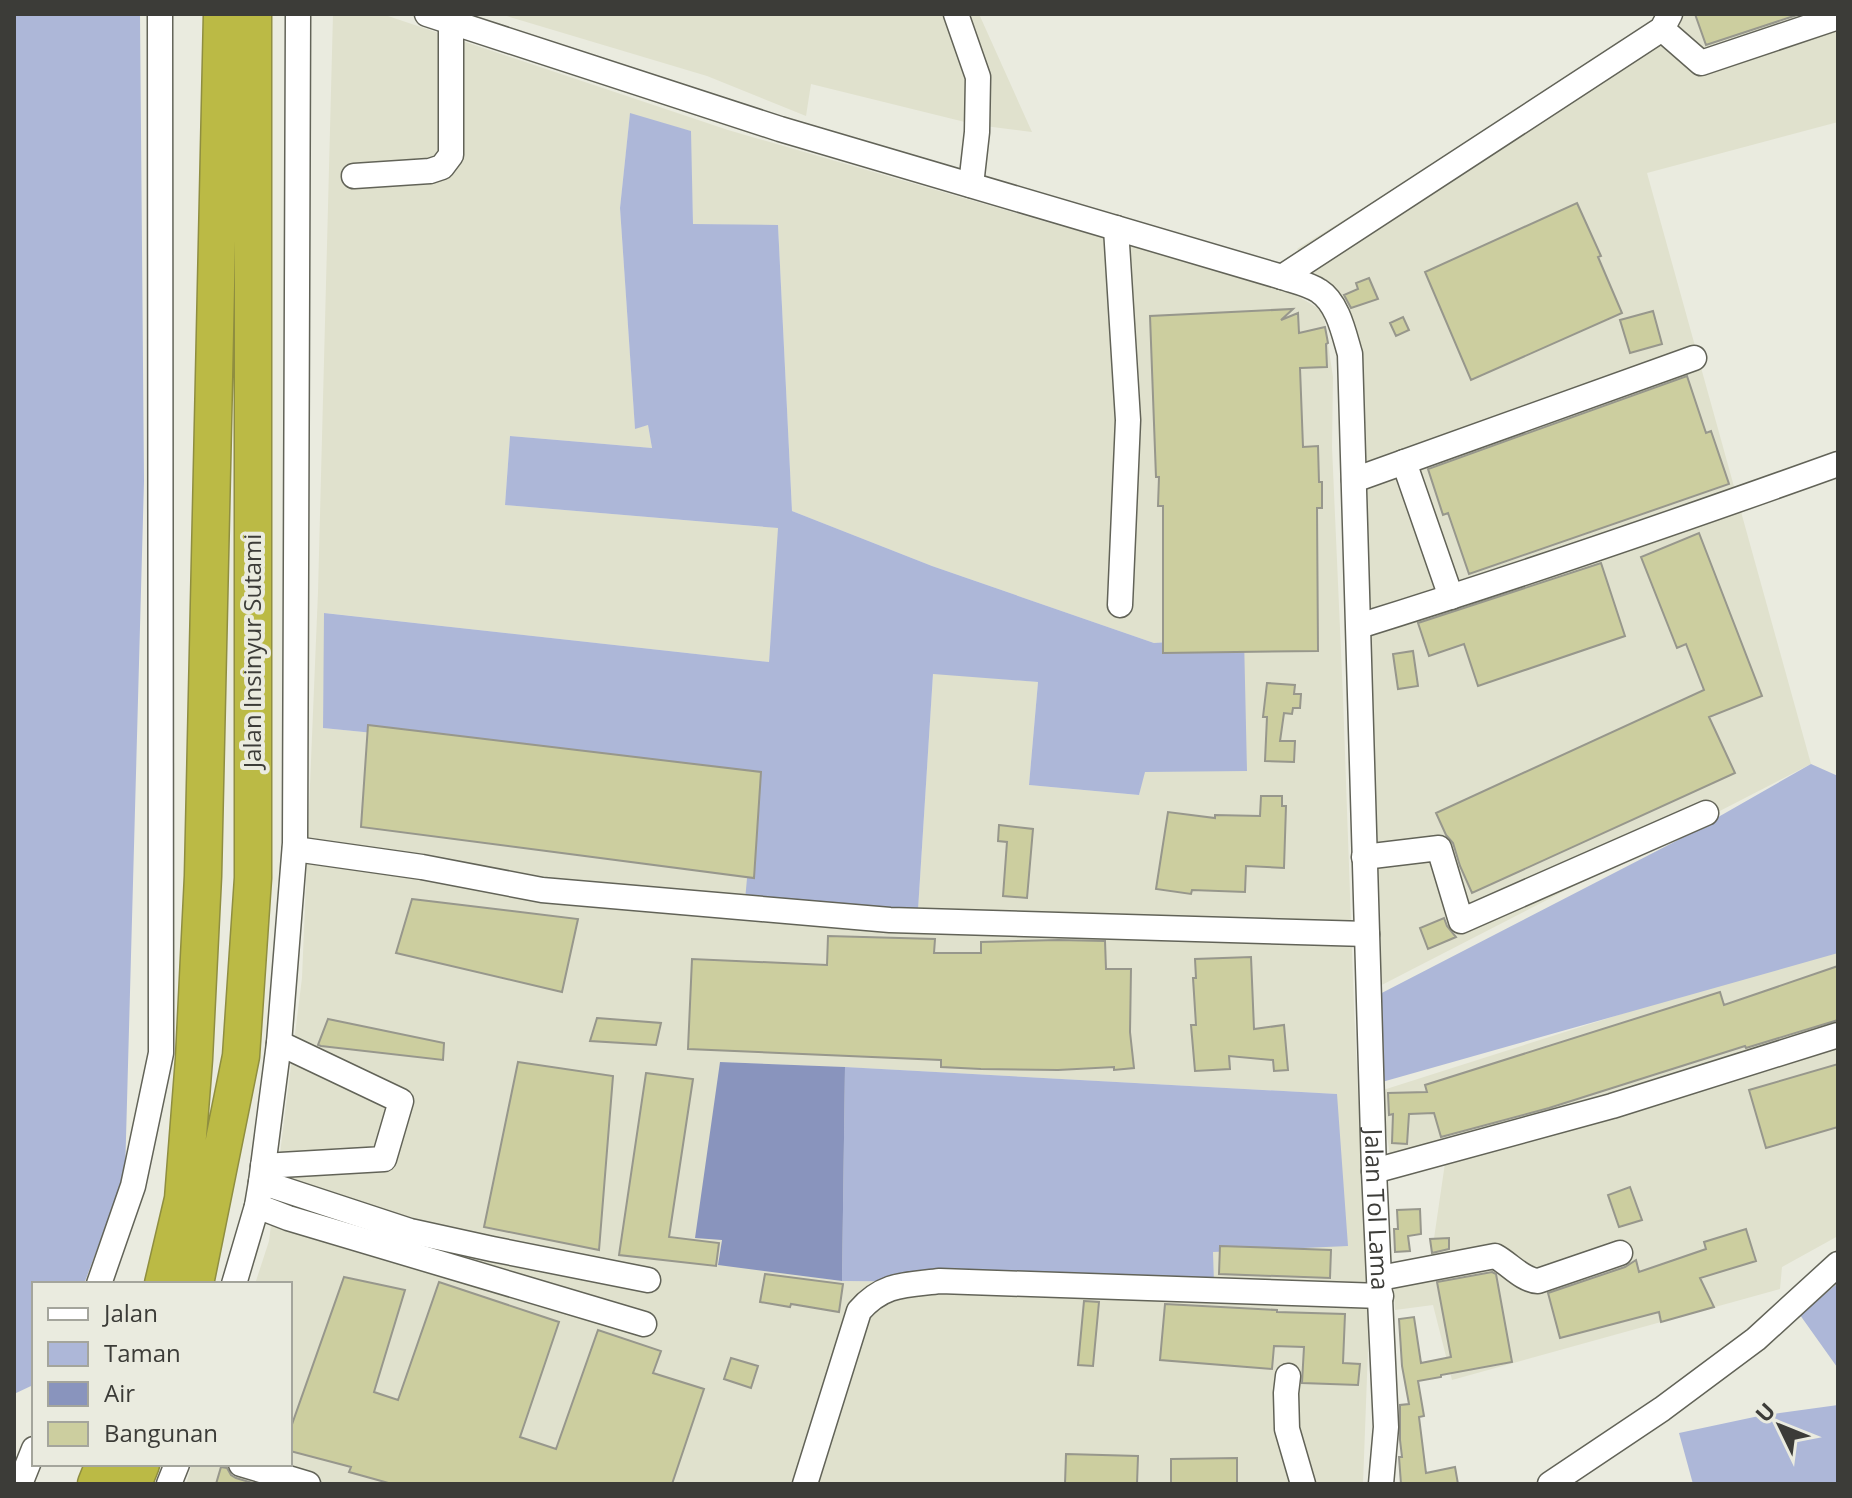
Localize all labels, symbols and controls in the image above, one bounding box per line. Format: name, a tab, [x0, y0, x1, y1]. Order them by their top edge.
street label: Jalan Insinyur Sutami	[235, 534, 268, 770]
street label: Jalan Tol Lama	[1358, 1126, 1398, 1291]
legend	[32, 1282, 292, 1466]
text: Jalan	[102, 1296, 158, 1329]
text: Taman	[104, 1336, 181, 1369]
text: Air	[104, 1376, 135, 1409]
north arrow	[1740, 1386, 1820, 1466]
text: U	[1748, 1395, 1781, 1428]
text: Bangunan	[104, 1416, 218, 1449]

